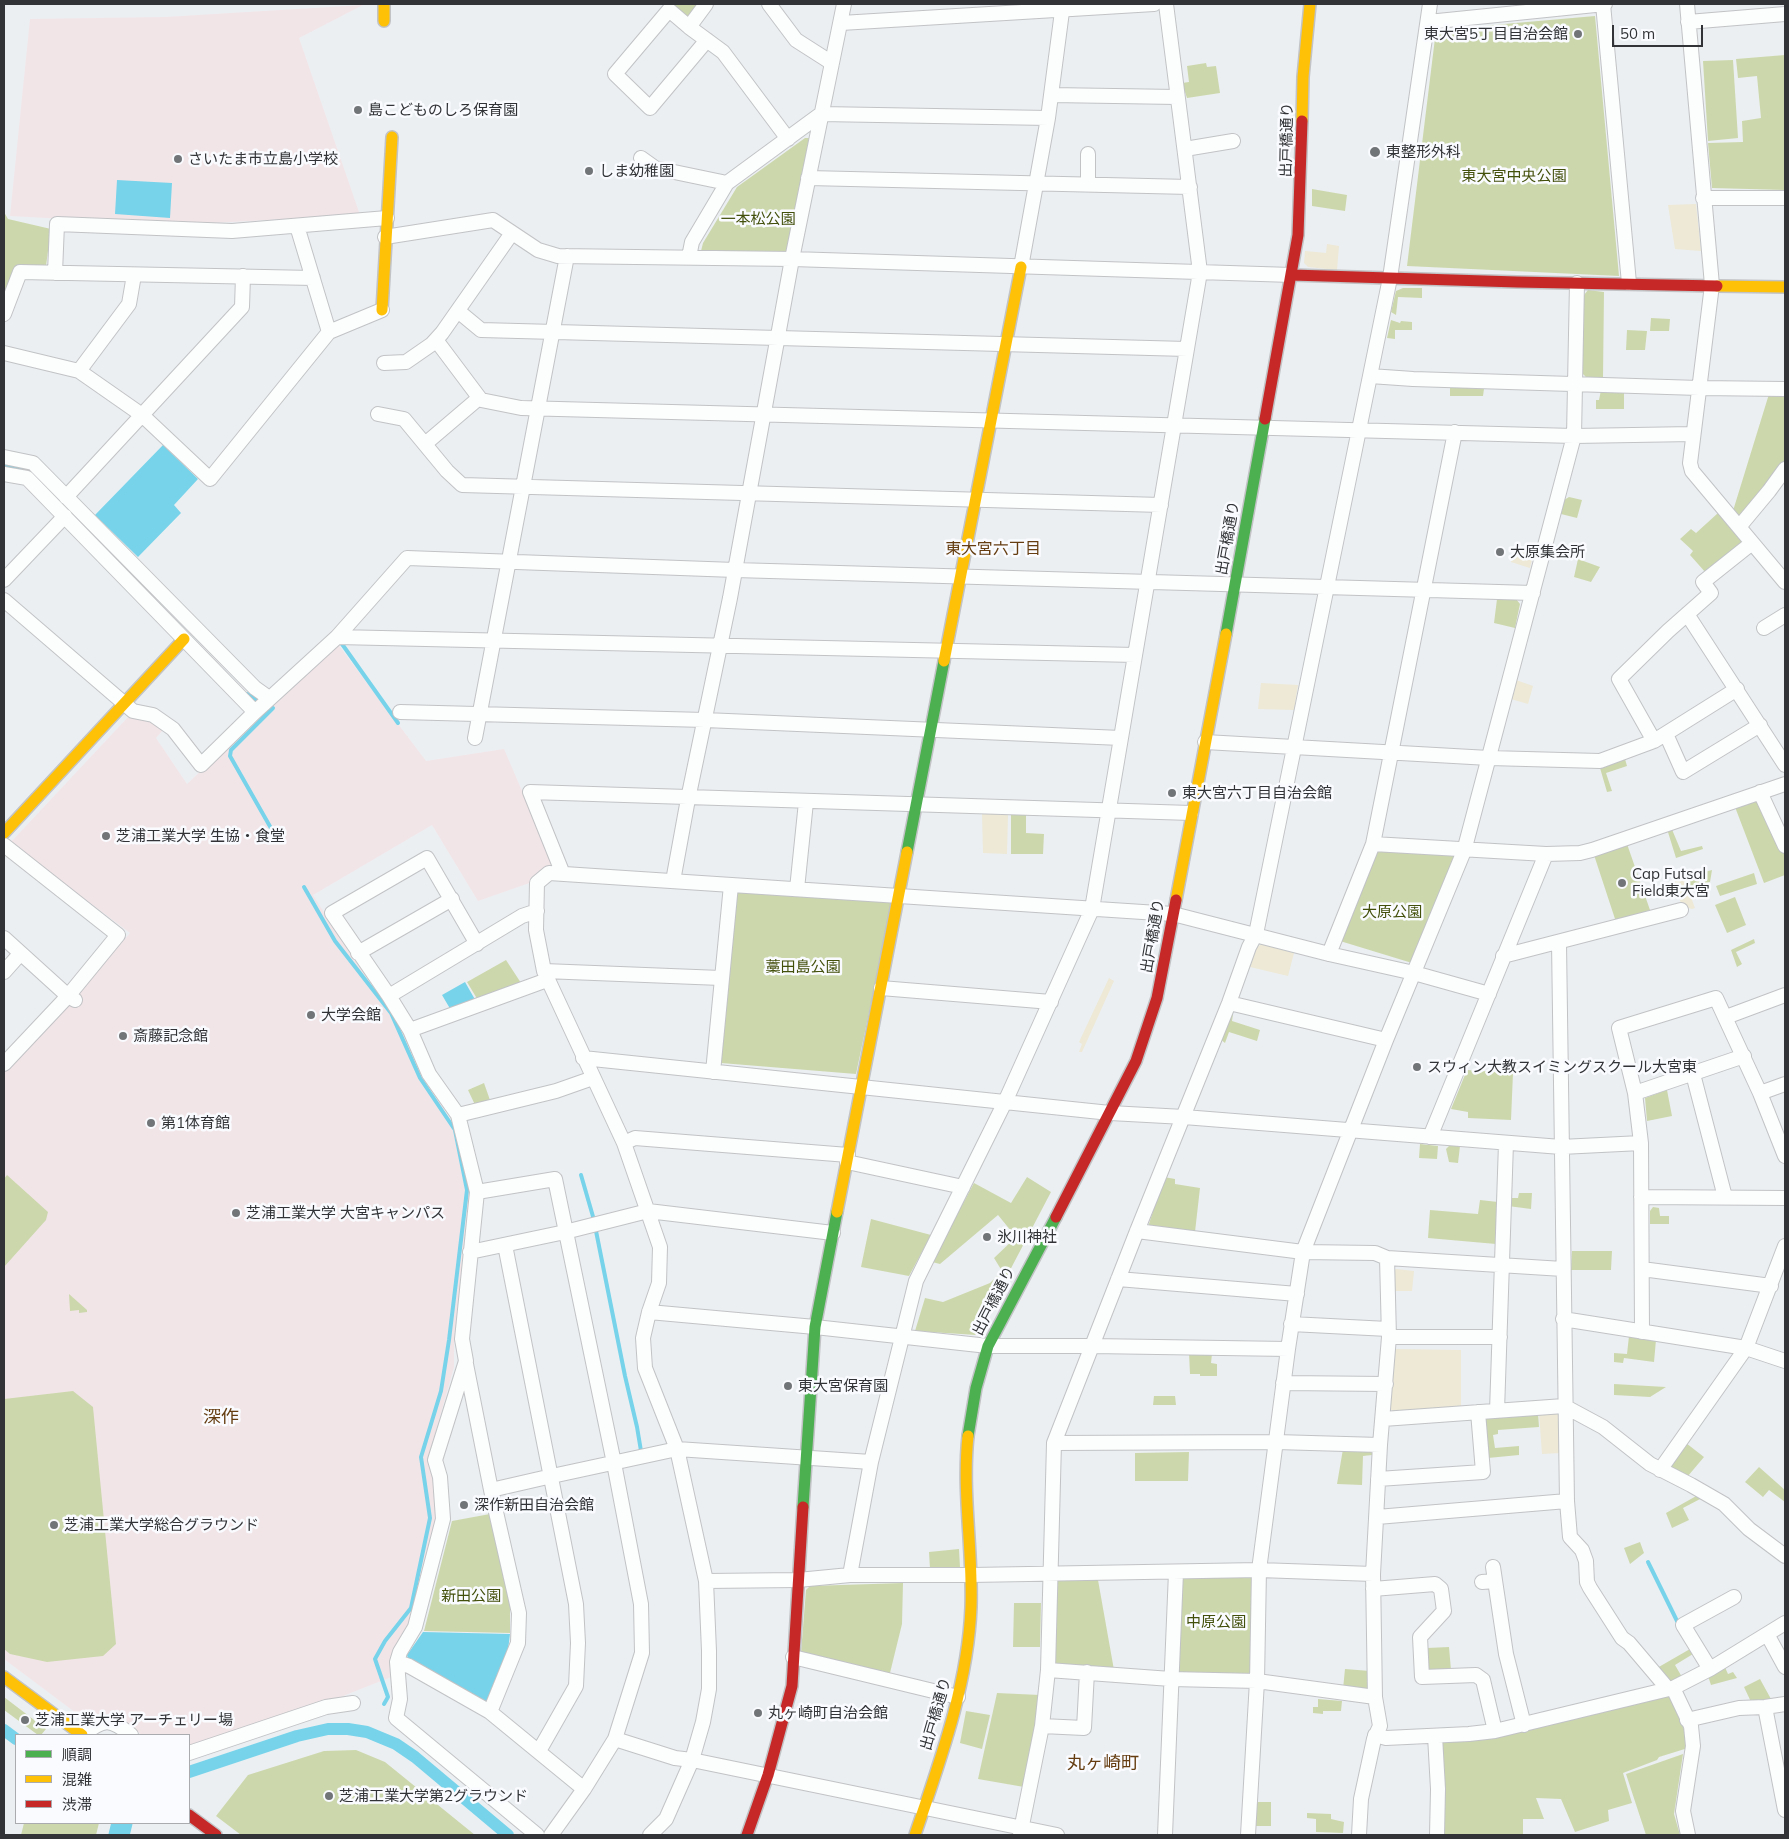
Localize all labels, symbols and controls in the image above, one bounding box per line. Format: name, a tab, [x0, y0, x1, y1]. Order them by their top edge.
scale bar	[1614, 15, 1705, 47]
text: 50 m	[1620, 24, 1655, 43]
place label: 東大宮5丁目自治会館	[1424, 25, 1568, 43]
marker: 東大宮5丁目自治会館	[1572, 28, 1584, 40]
place label: 島こどものしろ保育園	[368, 101, 518, 119]
street label: 出戸橋通り	[1277, 102, 1297, 178]
marker: 島こどものしろ保育園	[352, 104, 364, 116]
place label: 東整形外科	[1386, 143, 1461, 161]
marker: 東整形外科	[1368, 145, 1382, 159]
place label: さいたま市立島小学校	[188, 150, 338, 168]
marker: さいたま市立島小学校	[172, 153, 184, 165]
place label: しま幼稚園	[599, 162, 674, 180]
marker: しま幼稚園	[583, 165, 595, 177]
park label: 東大宮中央公園	[1462, 167, 1566, 185]
park label: 一本松公園	[721, 210, 795, 228]
street label: 出戸橋通り	[1213, 500, 1243, 576]
district label: 東大宮六丁目	[945, 539, 1041, 559]
place label: 大原集会所	[1510, 543, 1585, 561]
marker: 大原集会所	[1494, 546, 1506, 558]
place label: 東大宮六丁目自治会館	[1182, 784, 1332, 802]
marker: 東大宮六丁目自治会館	[1166, 787, 1178, 799]
place label: 芝浦工業大学 生協・食堂	[116, 827, 285, 845]
marker: 芝浦工業大学 生協・食堂	[100, 830, 112, 842]
place label: Cap Futsal Field東大宮	[1632, 865, 1710, 900]
marker: Cap Futsal Field東大宮	[1616, 877, 1628, 889]
street label: 出戸橋通り	[1138, 898, 1168, 974]
park label: 大原公園	[1362, 903, 1422, 921]
park label: 藁田島公園	[766, 958, 840, 976]
place label: 大学会館	[321, 1006, 381, 1024]
marker: 大学会館	[305, 1009, 317, 1021]
place label: 斎藤記念館	[133, 1027, 208, 1045]
marker: 斎藤記念館	[117, 1030, 129, 1042]
place label: スウィン大教スイミングスクール大宮東	[1427, 1058, 1697, 1076]
marker: スウィン大教スイミングスクール大宮東	[1411, 1061, 1423, 1073]
place label: 第1体育館	[161, 1114, 230, 1132]
marker: 第1体育館	[145, 1117, 157, 1129]
place label: 芝浦工業大学 大宮キャンパス	[246, 1204, 445, 1222]
marker: 芝浦工業大学 大宮キャンパス	[230, 1207, 242, 1219]
place label: 氷川神社	[997, 1228, 1057, 1246]
marker: 氷川神社	[981, 1231, 993, 1243]
street label: 出戸橋通り	[969, 1264, 1019, 1338]
place label: 東大宮保育園	[798, 1377, 888, 1395]
marker: 東大宮保育園	[782, 1380, 794, 1392]
district label: 深作	[203, 1407, 239, 1429]
place label: 深作新田自治会館	[474, 1496, 594, 1514]
marker: 深作新田自治会館	[458, 1499, 470, 1511]
place label: 芝浦工業大学総合グラウンド	[64, 1516, 259, 1534]
marker: 芝浦工業大学総合グラウンド	[48, 1519, 60, 1531]
park label: 新田公園	[441, 1587, 501, 1605]
park label: 中原公園	[1186, 1613, 1246, 1631]
street label: 出戸橋通り	[917, 1675, 955, 1753]
place label: 丸ヶ崎町自治会館	[768, 1704, 888, 1722]
marker: 丸ヶ崎町自治会館	[752, 1707, 764, 1719]
place label: 芝浦工業大学 アーチェリー場	[35, 1711, 233, 1729]
marker: 芝浦工業大学 アーチェリー場	[19, 1714, 31, 1726]
legend	[15, 1734, 190, 1824]
text: 順調	[62, 1745, 92, 1764]
district label: 丸ヶ崎町	[1067, 1753, 1139, 1775]
text: 混雑	[62, 1770, 92, 1789]
place label: 芝浦工業大学第2グラウンド	[339, 1787, 528, 1805]
marker: 芝浦工業大学第2グラウンド	[323, 1790, 335, 1802]
text: 渋滞	[62, 1795, 92, 1814]

